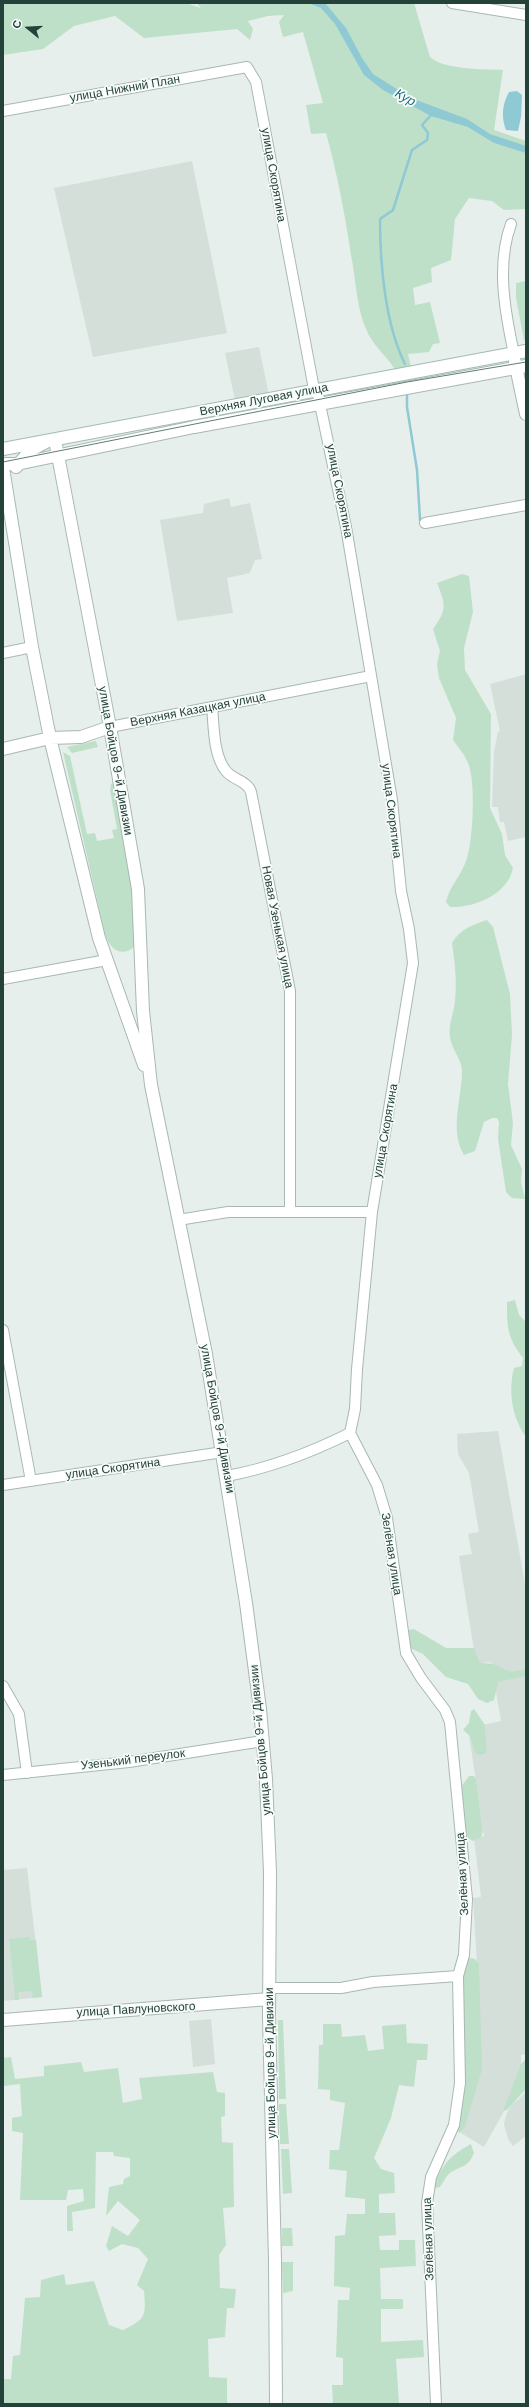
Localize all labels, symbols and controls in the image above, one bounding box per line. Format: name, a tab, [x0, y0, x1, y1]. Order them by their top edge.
north arrow	[8, 8, 48, 48]
text: С	[9, 18, 24, 30]
street label: улица Нижний План	[69, 72, 181, 106]
water label: Кур	[392, 86, 418, 110]
street label: улица Скорятина	[258, 127, 288, 223]
street label: Верхняя Луговая улица	[199, 380, 329, 420]
street label: улица Скорятина	[323, 443, 355, 539]
street label: улица Бойцов 9-й Дивизии	[95, 685, 135, 837]
street label: Верхняя Казацкая улица	[129, 690, 267, 730]
street label: улица Скорятина	[378, 763, 404, 859]
street label: Новая Узенькая улица	[258, 864, 296, 990]
street label: улица Скорятина	[371, 1083, 401, 1179]
street label: улица Бойцов 9-й Дивизии	[197, 1343, 237, 1495]
street label: улица Скорятина	[65, 1455, 161, 1483]
street label: Зелёная улица	[377, 1512, 405, 1596]
street label: улица Бойцов 9-й Дивизии	[247, 1664, 275, 1816]
street label: Узенький переулок	[80, 1746, 186, 1774]
street label: Зелёная улица	[454, 1832, 472, 1916]
street label: улица Бойцов 9-й Дивизии	[262, 1987, 280, 2139]
street label: улица Павлуновского	[76, 2000, 196, 2020]
street label: Зелёная улица	[420, 2197, 438, 2281]

